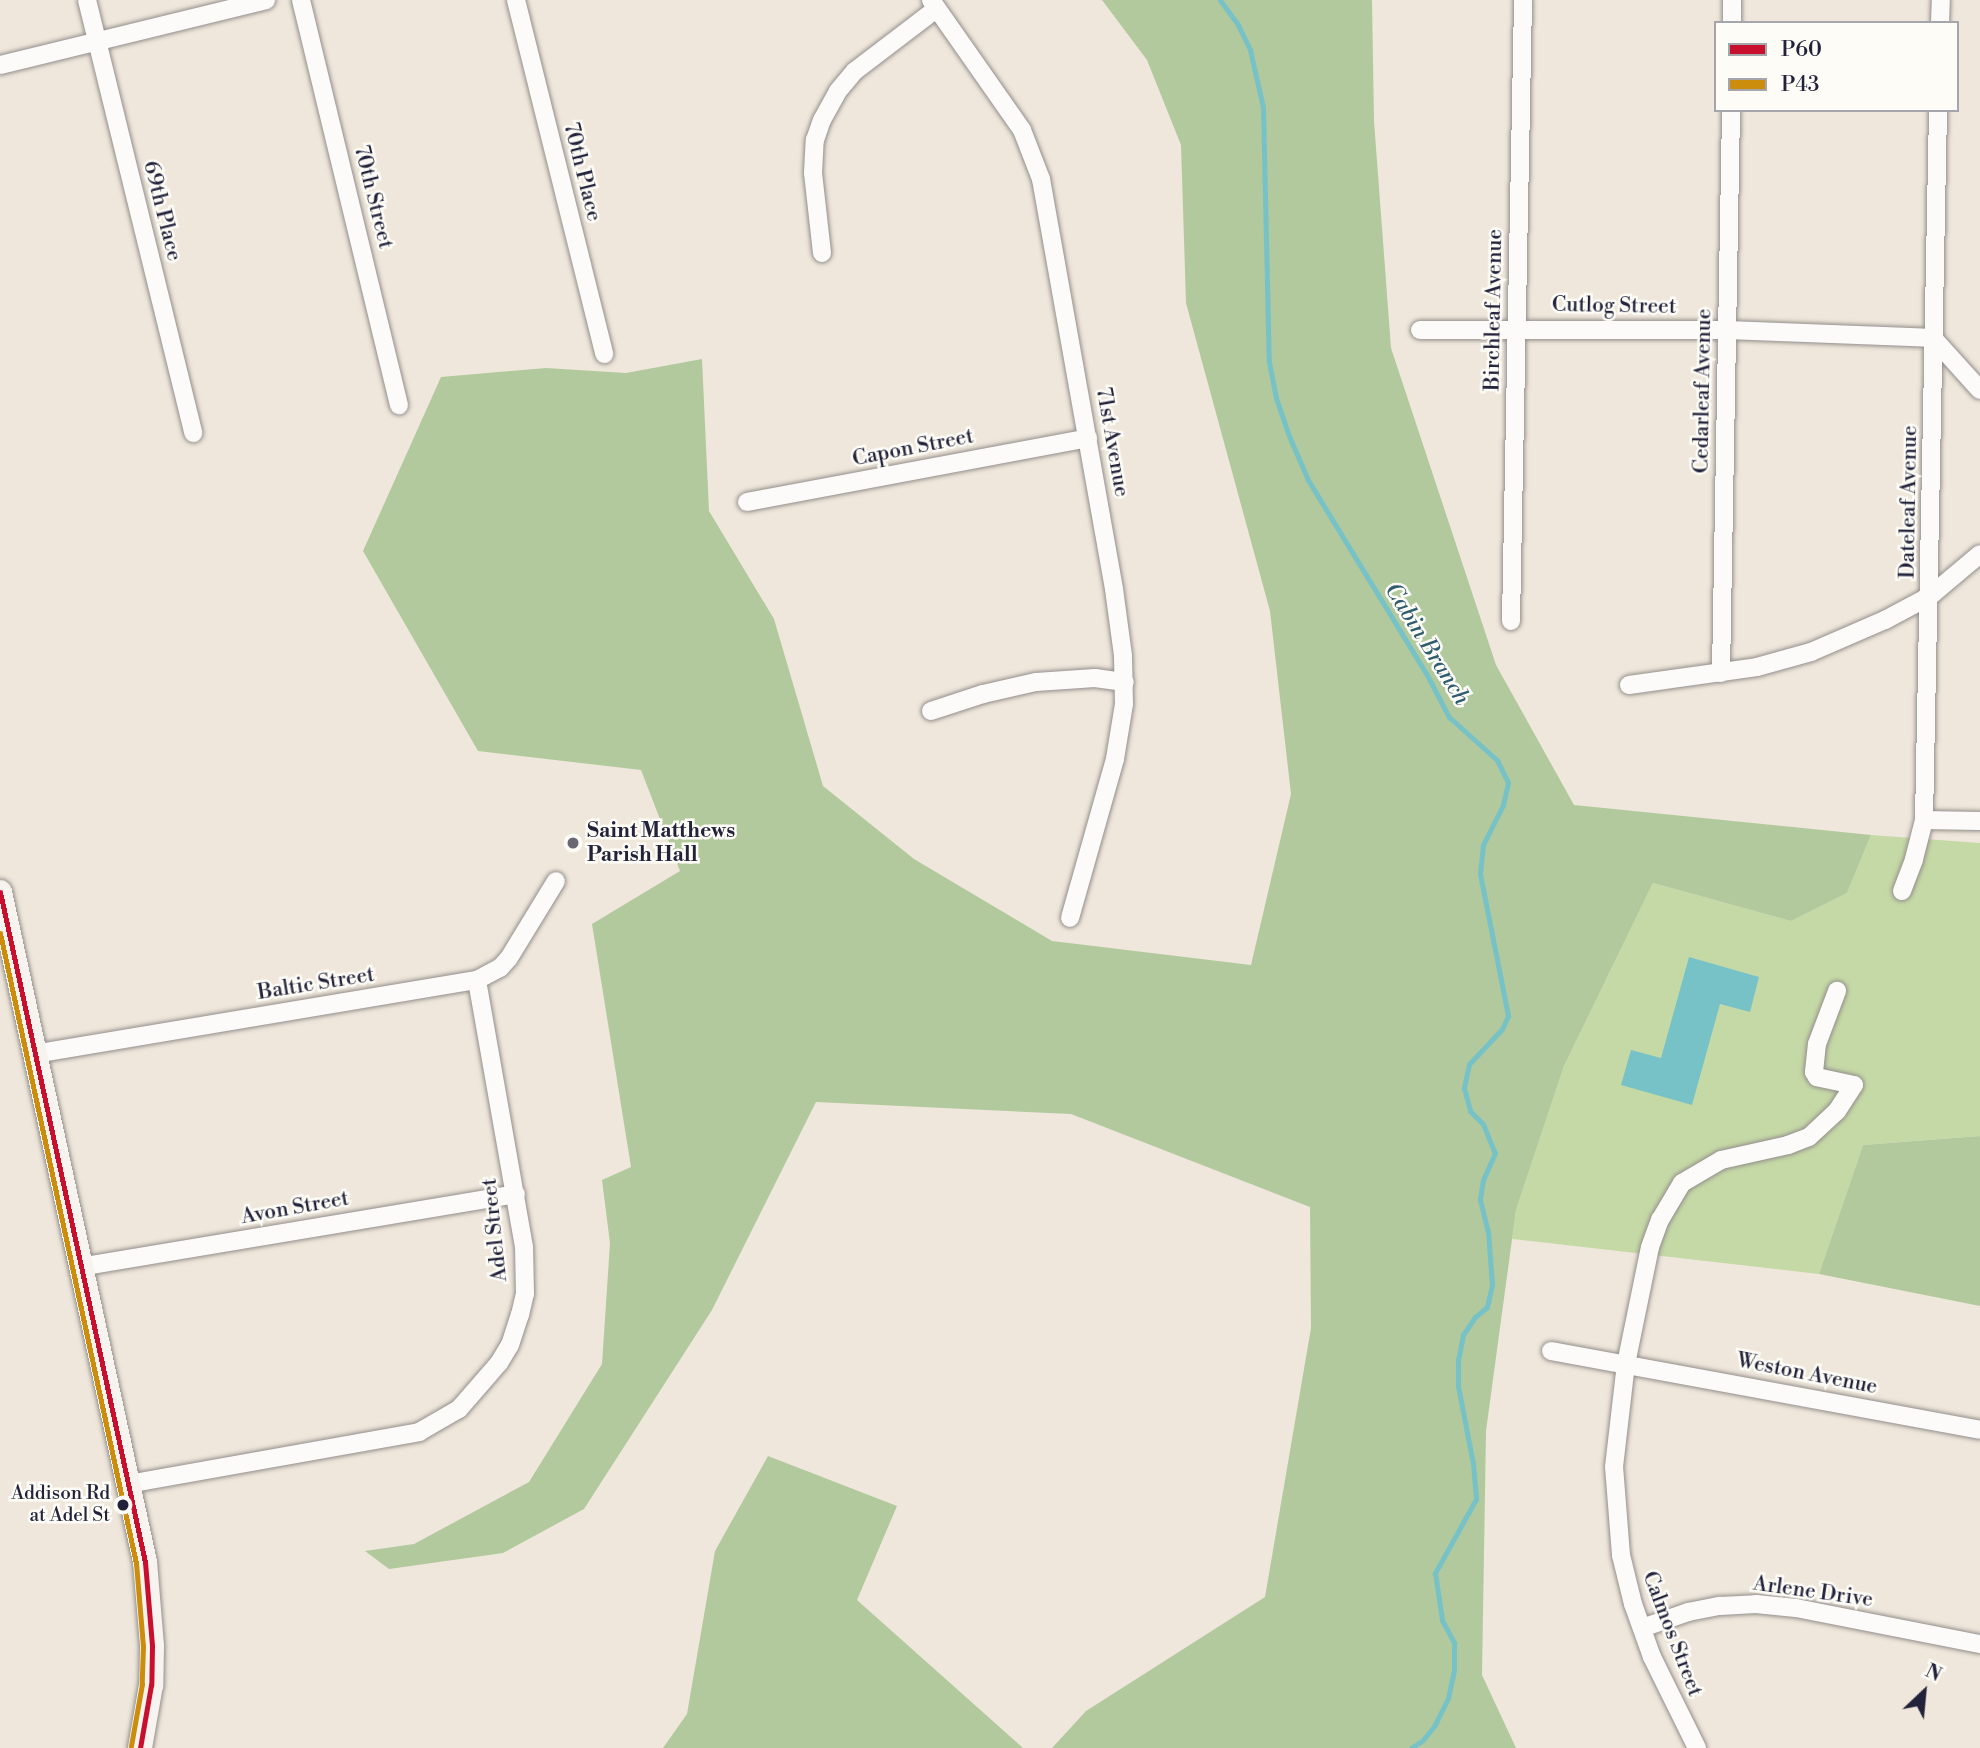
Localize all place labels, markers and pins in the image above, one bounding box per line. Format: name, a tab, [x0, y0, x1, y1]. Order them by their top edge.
place label: Saint Matthews Parish Hall	[587, 818, 735, 868]
marker: Saint Matthews Parish Hall	[565, 835, 581, 851]
place label: Addison Rd at Adel St	[11, 1483, 110, 1527]
marker: Addison Rd at Adel St	[116, 1498, 130, 1512]

